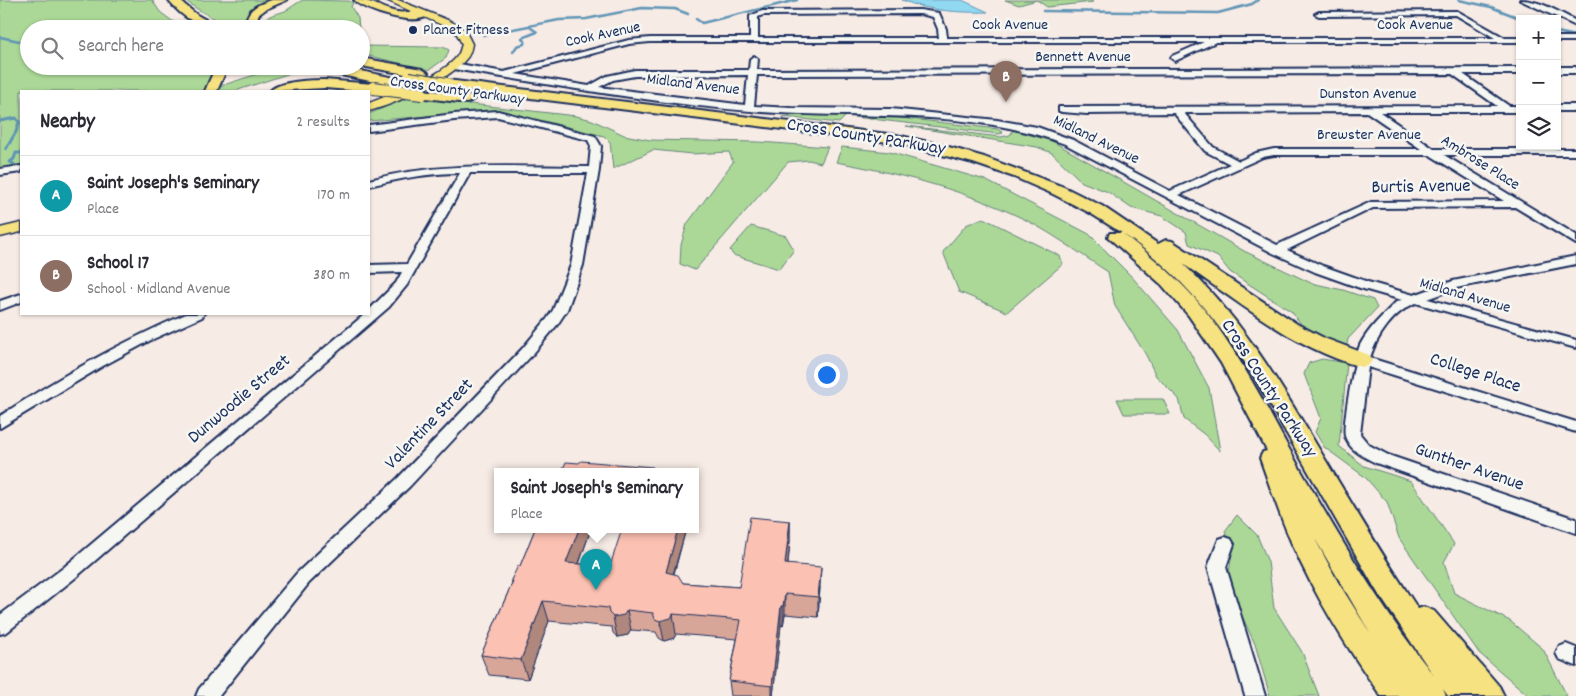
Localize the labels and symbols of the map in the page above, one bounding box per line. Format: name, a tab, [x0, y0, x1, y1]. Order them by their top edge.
street label: Cook Avenue	[972, 14, 1048, 37]
street label: Cook Avenue	[1377, 14, 1453, 37]
street label: Cook Avenue	[563, 16, 643, 54]
place label: Planet Fitness	[423, 19, 510, 42]
marker: Planet Fitness	[407, 24, 419, 36]
street label: Bennett Avenue	[1035, 46, 1131, 69]
pin: B	[990, 61, 1022, 102]
street label: Midland Avenue	[645, 68, 741, 102]
street label: Cross County Parkway	[389, 70, 526, 112]
street label: Dunston Avenue	[1319, 83, 1417, 106]
street label: Midland Avenue	[1049, 109, 1143, 171]
street label: Cross County Parkway	[785, 112, 948, 164]
street label: Brewster Avenue	[1317, 124, 1421, 147]
street label: Ambrose Place	[1436, 130, 1524, 196]
street label: Burtis Avenue	[1371, 174, 1471, 202]
street label: Midland Avenue	[1417, 272, 1513, 320]
street label: Cross County Parkway	[1213, 314, 1323, 464]
street label: College Place	[1426, 347, 1524, 401]
street label: Dunwoodie Street	[183, 349, 297, 451]
your location	[814, 362, 840, 388]
street label: Valentine Street	[379, 373, 481, 477]
street label: Gunther Avenue	[1411, 437, 1527, 499]
pin: A	[580, 549, 612, 590]

